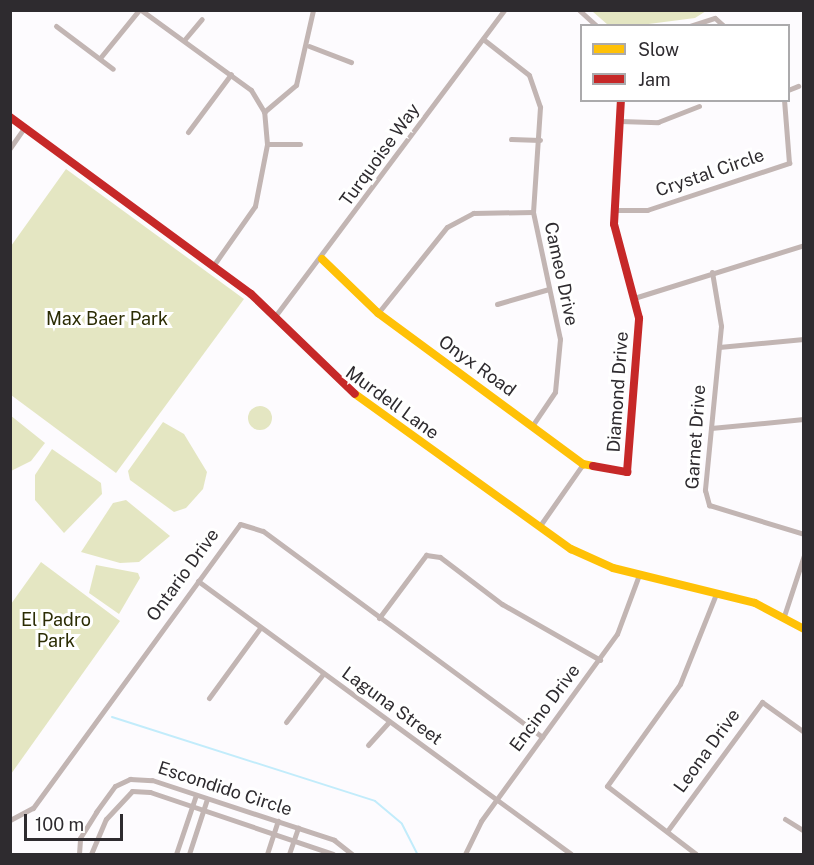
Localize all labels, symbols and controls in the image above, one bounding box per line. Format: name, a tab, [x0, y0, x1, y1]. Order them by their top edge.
legend	[580, 24, 790, 102]
text: Slow	[638, 39, 679, 60]
text: Jam	[638, 69, 671, 90]
street label: Turquoise Way	[335, 99, 425, 211]
street label: Crystal Circle	[653, 144, 767, 202]
street label: Cameo Drive	[539, 220, 583, 328]
park label: Max Baer Park	[46, 308, 168, 330]
street label: Onyx Road	[434, 331, 520, 401]
street label: Diamond Drive	[603, 331, 633, 453]
street label: Murdell Lane	[341, 362, 443, 444]
street label: Garnet Drive	[682, 384, 710, 490]
street label: Ontario Drive	[142, 525, 224, 625]
park label: El Padro Park	[21, 610, 91, 652]
street label: Encino Drive	[505, 660, 585, 756]
street label: Laguna Street	[338, 662, 446, 750]
street label: Leona Drive	[669, 705, 745, 797]
street label: Escondido Circle	[155, 757, 295, 821]
scale bar	[27, 802, 126, 840]
text: 100 m	[35, 814, 84, 835]

